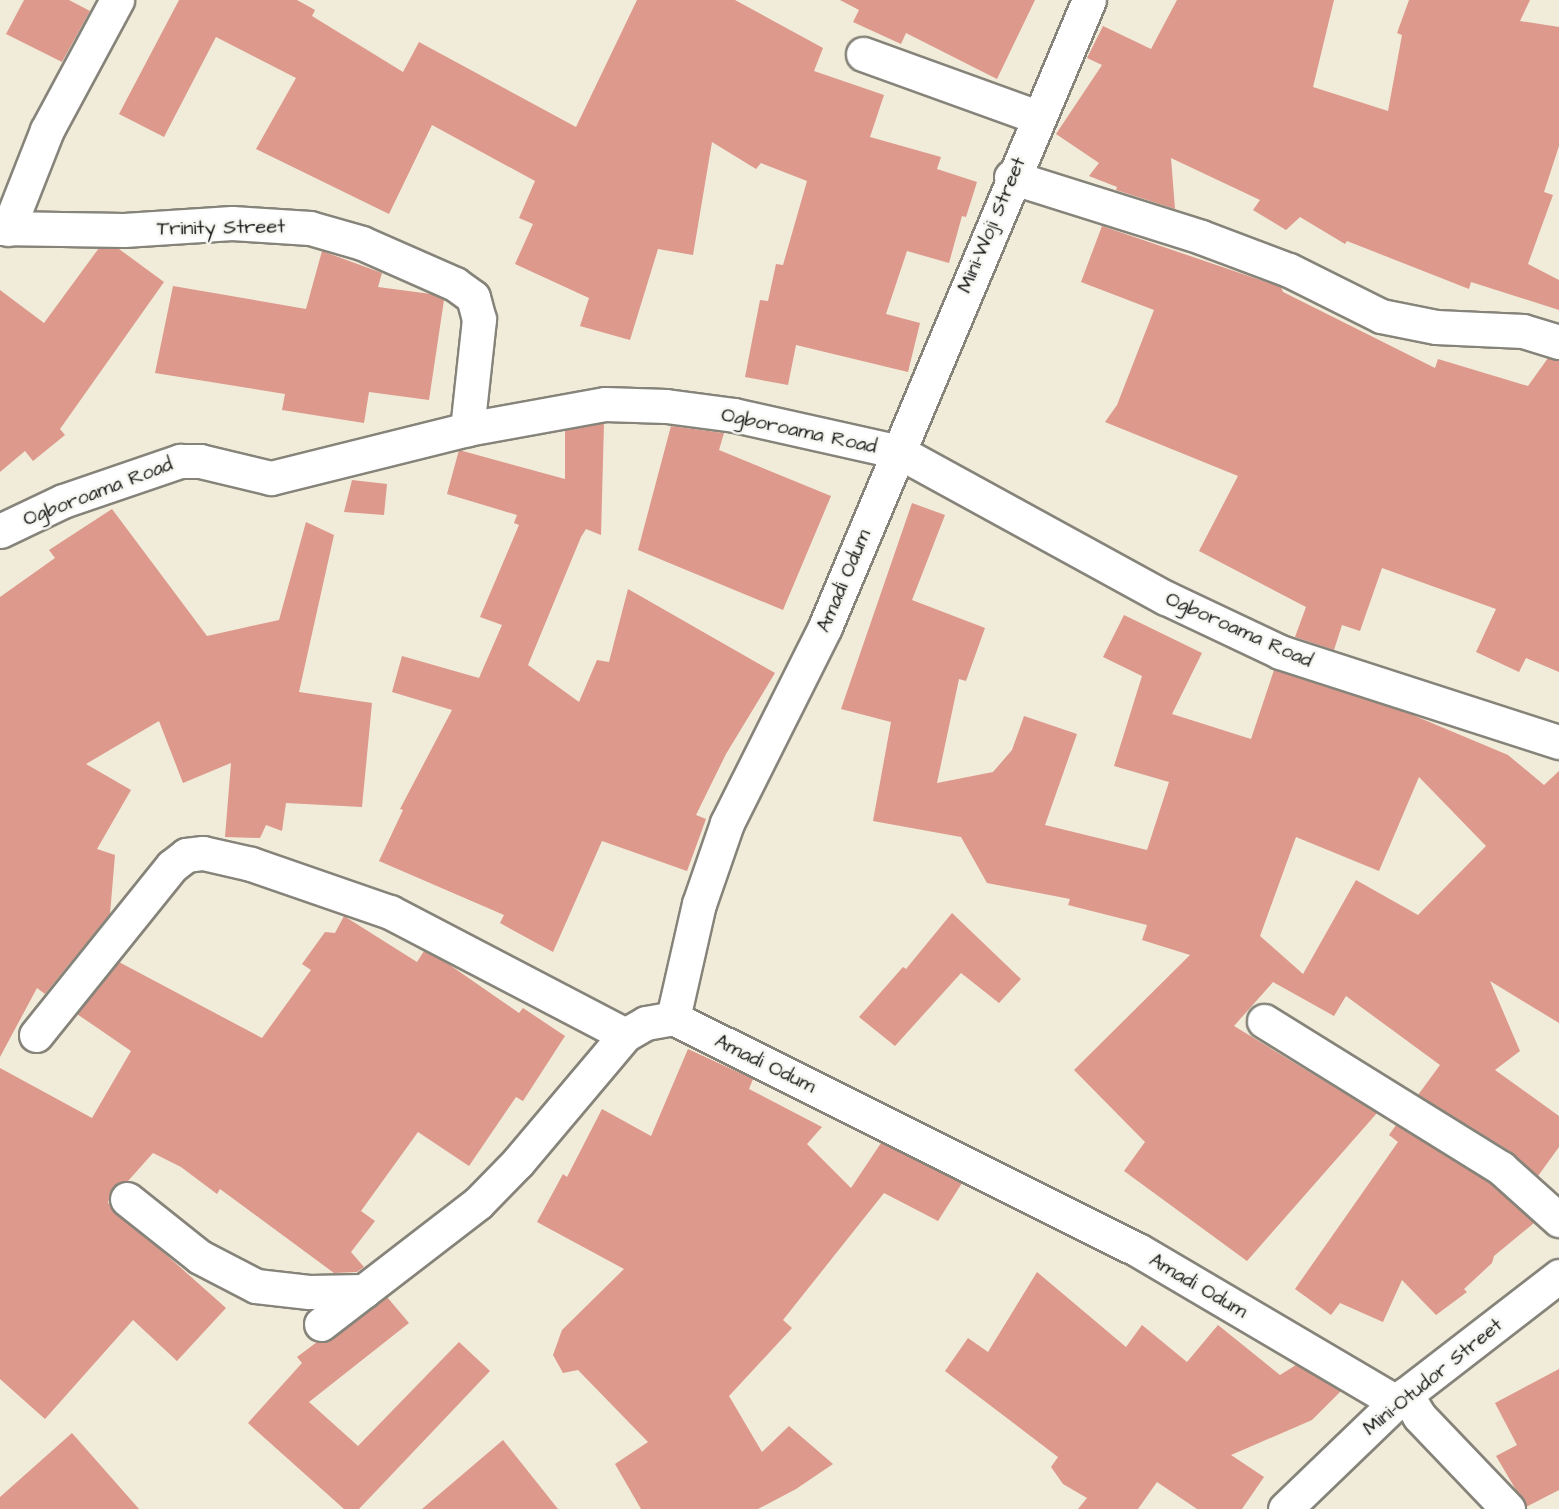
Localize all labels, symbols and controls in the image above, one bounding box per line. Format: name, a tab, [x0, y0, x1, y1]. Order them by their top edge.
street label: Mini-Woji Street	[953, 154, 1031, 296]
street label: Trinity Street	[157, 215, 285, 241]
street label: Ogboroama Road	[719, 403, 879, 459]
street label: Ogboroama Road	[20, 452, 176, 532]
street label: Amadi Odum	[812, 526, 876, 636]
street label: Ogboroama Road	[1162, 587, 1316, 673]
street label: Amadi Odum	[711, 1029, 819, 1099]
street label: Amadi Odum	[1145, 1248, 1251, 1324]
street label: Mini-Otudor Street	[1358, 1313, 1508, 1441]

